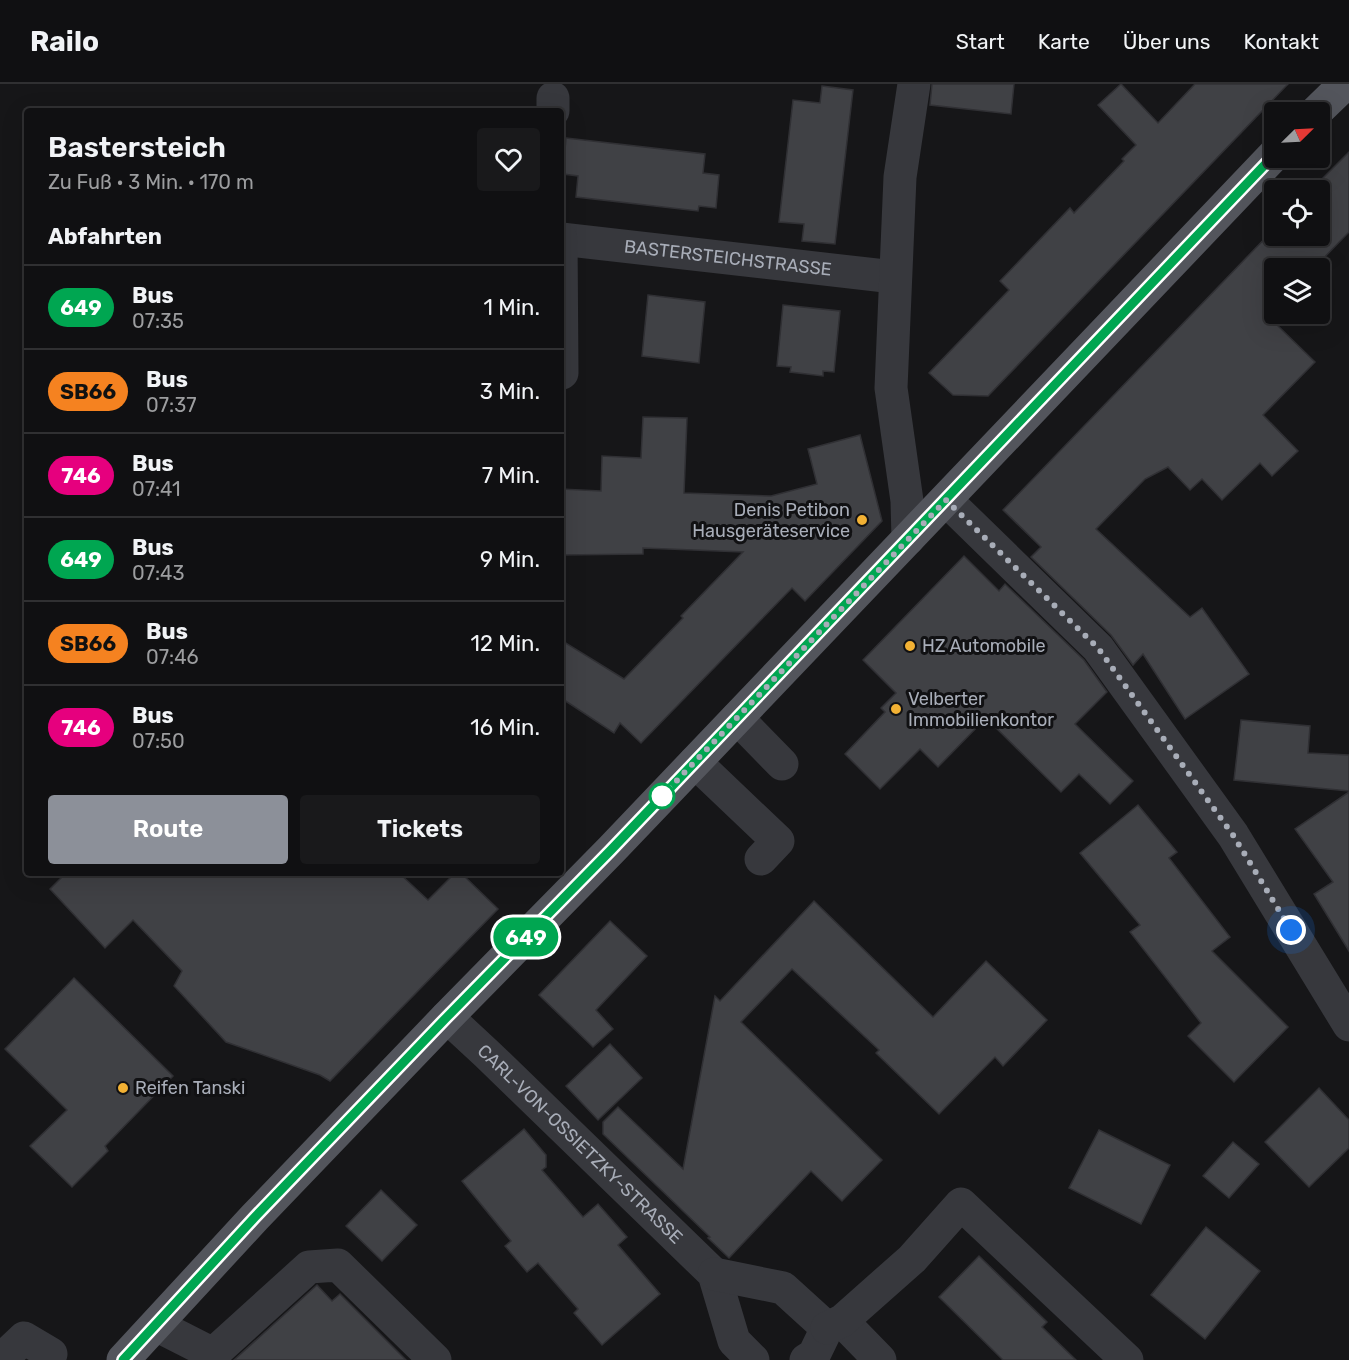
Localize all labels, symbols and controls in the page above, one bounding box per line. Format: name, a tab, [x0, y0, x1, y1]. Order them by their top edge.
text: Railo	[30, 25, 99, 58]
text: Start	[956, 29, 1005, 54]
text: Karte	[1038, 29, 1090, 54]
text: Über uns	[1123, 29, 1211, 54]
text: Kontakt	[1244, 29, 1319, 54]
north arrow	[1264, 102, 1330, 168]
map controls	[1264, 102, 1330, 324]
button: heart	[477, 128, 540, 191]
text: Bastersteich	[48, 131, 226, 164]
text: Zu Fuß · 3 Min. · 170 m	[48, 170, 254, 194]
button: locate	[1264, 180, 1330, 246]
text: Abfahrten	[48, 223, 162, 250]
street label: BASTERSTEICHSTRASSE	[623, 235, 833, 281]
button: layers	[1264, 258, 1330, 324]
text: Bus	[132, 282, 174, 309]
text: 1 Min.	[484, 294, 540, 321]
text: 649	[60, 295, 102, 320]
text: 07:35	[132, 309, 184, 333]
text: Bus	[146, 366, 188, 393]
text: 3 Min.	[480, 378, 540, 405]
text: SB66	[60, 379, 116, 404]
text: 07:37	[146, 393, 196, 417]
text: Bus	[132, 450, 174, 477]
text: 7 Min.	[482, 462, 540, 489]
text: 746	[61, 463, 101, 488]
text: 07:41	[132, 477, 181, 501]
place label: Denis Petibon Hausgeräteservice	[692, 499, 850, 542]
marker: Denis Petibon Hausgeräteservice	[855, 513, 869, 527]
text: Bus	[132, 534, 174, 561]
text: 9 Min.	[480, 546, 540, 573]
text: 649	[60, 547, 102, 572]
text: 07:43	[132, 561, 185, 585]
text: Bus	[146, 618, 188, 645]
text: 12 Min.	[471, 630, 540, 657]
text: SB66	[60, 631, 116, 656]
place label: HZ Automobile	[922, 635, 1046, 657]
marker: HZ Automobile	[903, 639, 917, 653]
text: 07:46	[146, 645, 199, 669]
place label: Velberter Immobilienkontor	[908, 688, 1054, 731]
text: Bus	[132, 702, 174, 729]
marker: Velberter Immobilienkontor	[889, 702, 903, 716]
text: 16 Min.	[470, 714, 540, 741]
text: 746	[61, 715, 101, 740]
text: 07:50	[132, 729, 185, 753]
unlabelled marker	[649, 783, 675, 809]
button: Route	[48, 795, 288, 864]
button: Tickets	[300, 795, 540, 864]
your location	[1276, 915, 1306, 945]
line badge: 649	[492, 918, 560, 956]
text: 649	[505, 925, 547, 950]
street label: CARL-VON-OSSIETZKY-STRASSE	[473, 1040, 687, 1249]
place label: Reifen Tanski	[135, 1077, 245, 1099]
marker: Reifen Tanski	[116, 1081, 130, 1095]

